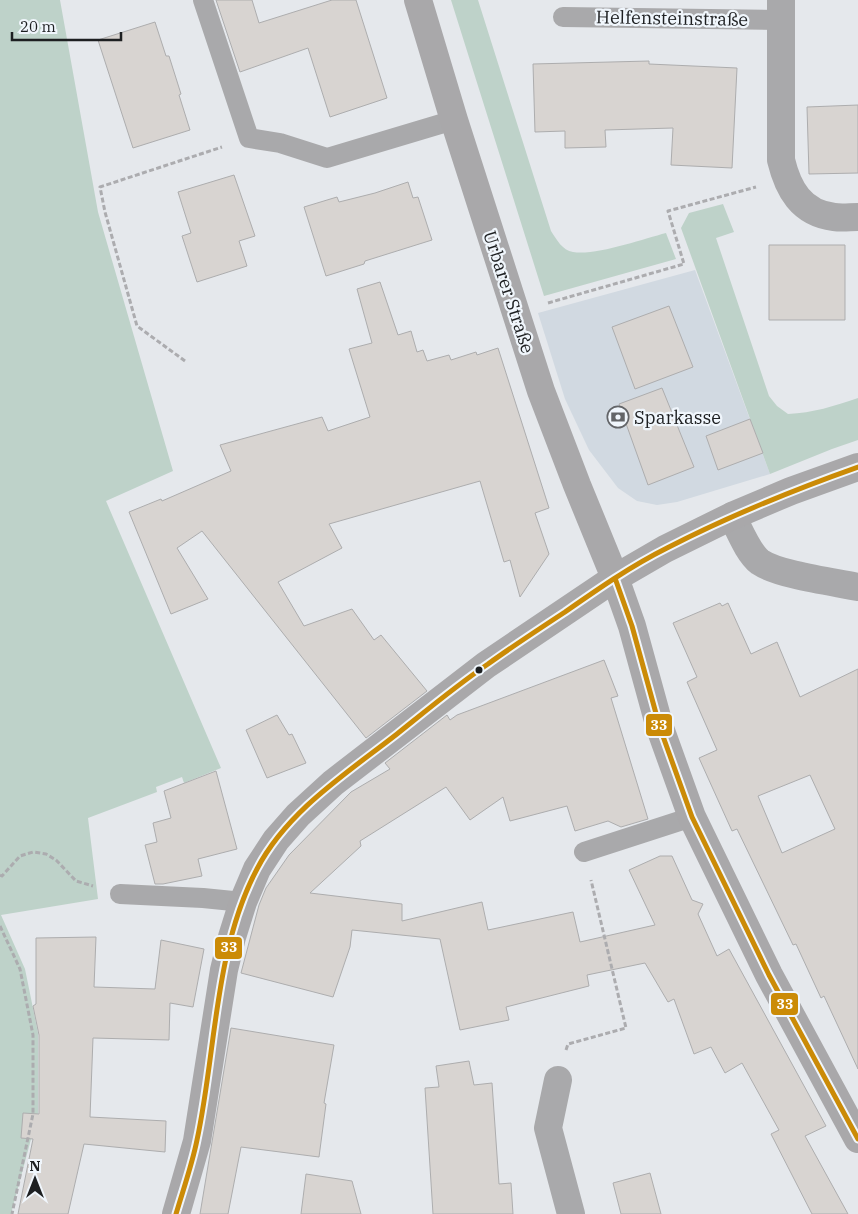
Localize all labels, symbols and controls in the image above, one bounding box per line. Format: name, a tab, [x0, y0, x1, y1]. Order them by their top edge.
street label: Helfensteinstraße	[596, 5, 748, 31]
scale bar	[12, 10, 121, 42]
text: 20 m	[20, 17, 56, 36]
street label: Urbarer Straße	[478, 228, 540, 356]
bank icon: Sparkasse	[606, 405, 630, 429]
place label: Sparkasse	[634, 406, 721, 429]
unlabelled marker	[474, 665, 484, 675]
line badge: 33	[645, 713, 673, 737]
text: 33	[651, 716, 667, 734]
line badge: 33	[214, 936, 243, 960]
text: 33	[221, 938, 237, 956]
line badge: 33	[770, 992, 799, 1016]
text: 33	[777, 995, 793, 1013]
north arrow	[10, 1154, 60, 1204]
text: N	[29, 1157, 41, 1175]

